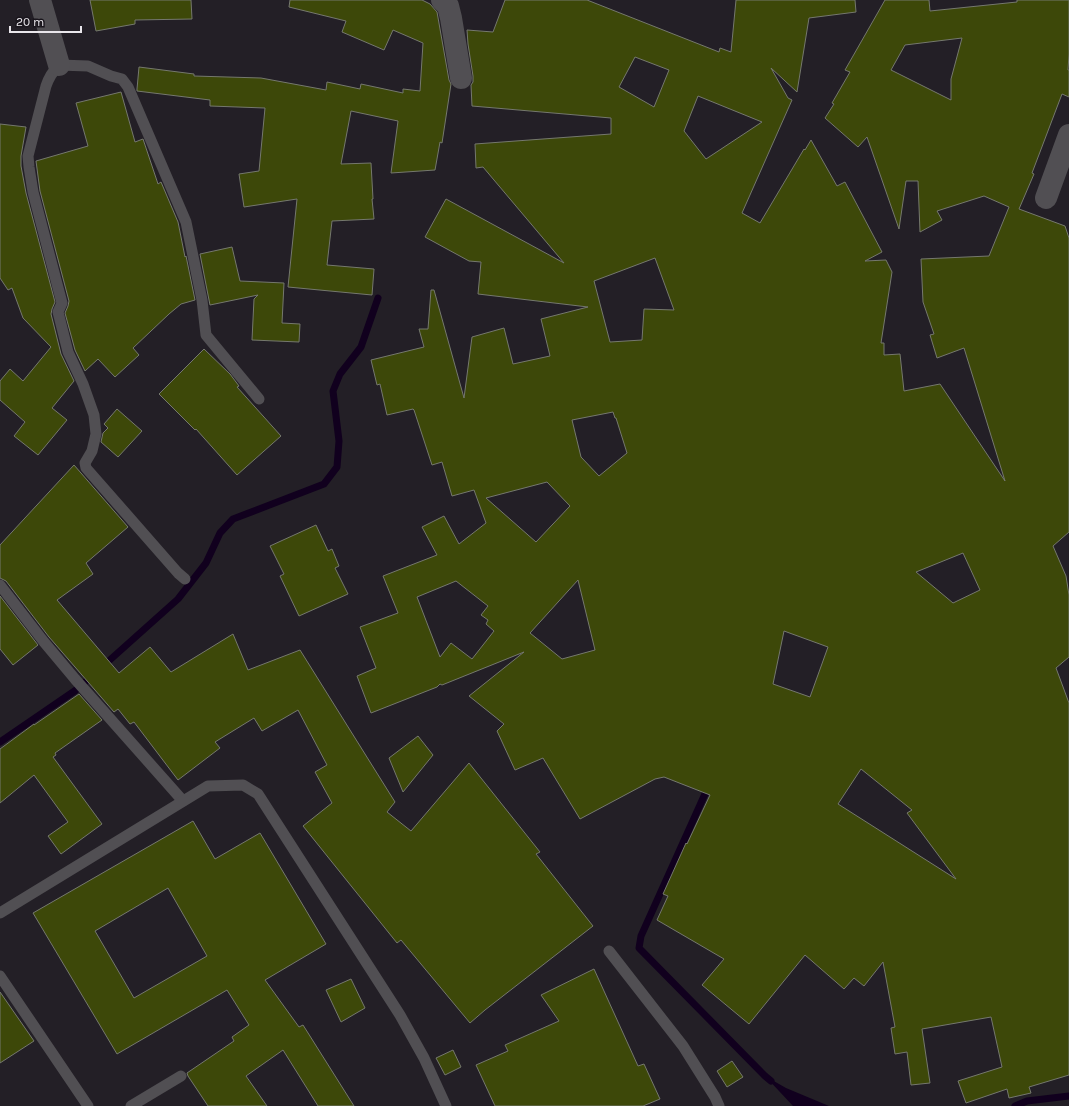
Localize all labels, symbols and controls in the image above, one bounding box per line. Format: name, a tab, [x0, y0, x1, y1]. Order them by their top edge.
scale bar	[10, 8, 81, 34]
text: 20 m	[16, 15, 44, 29]

